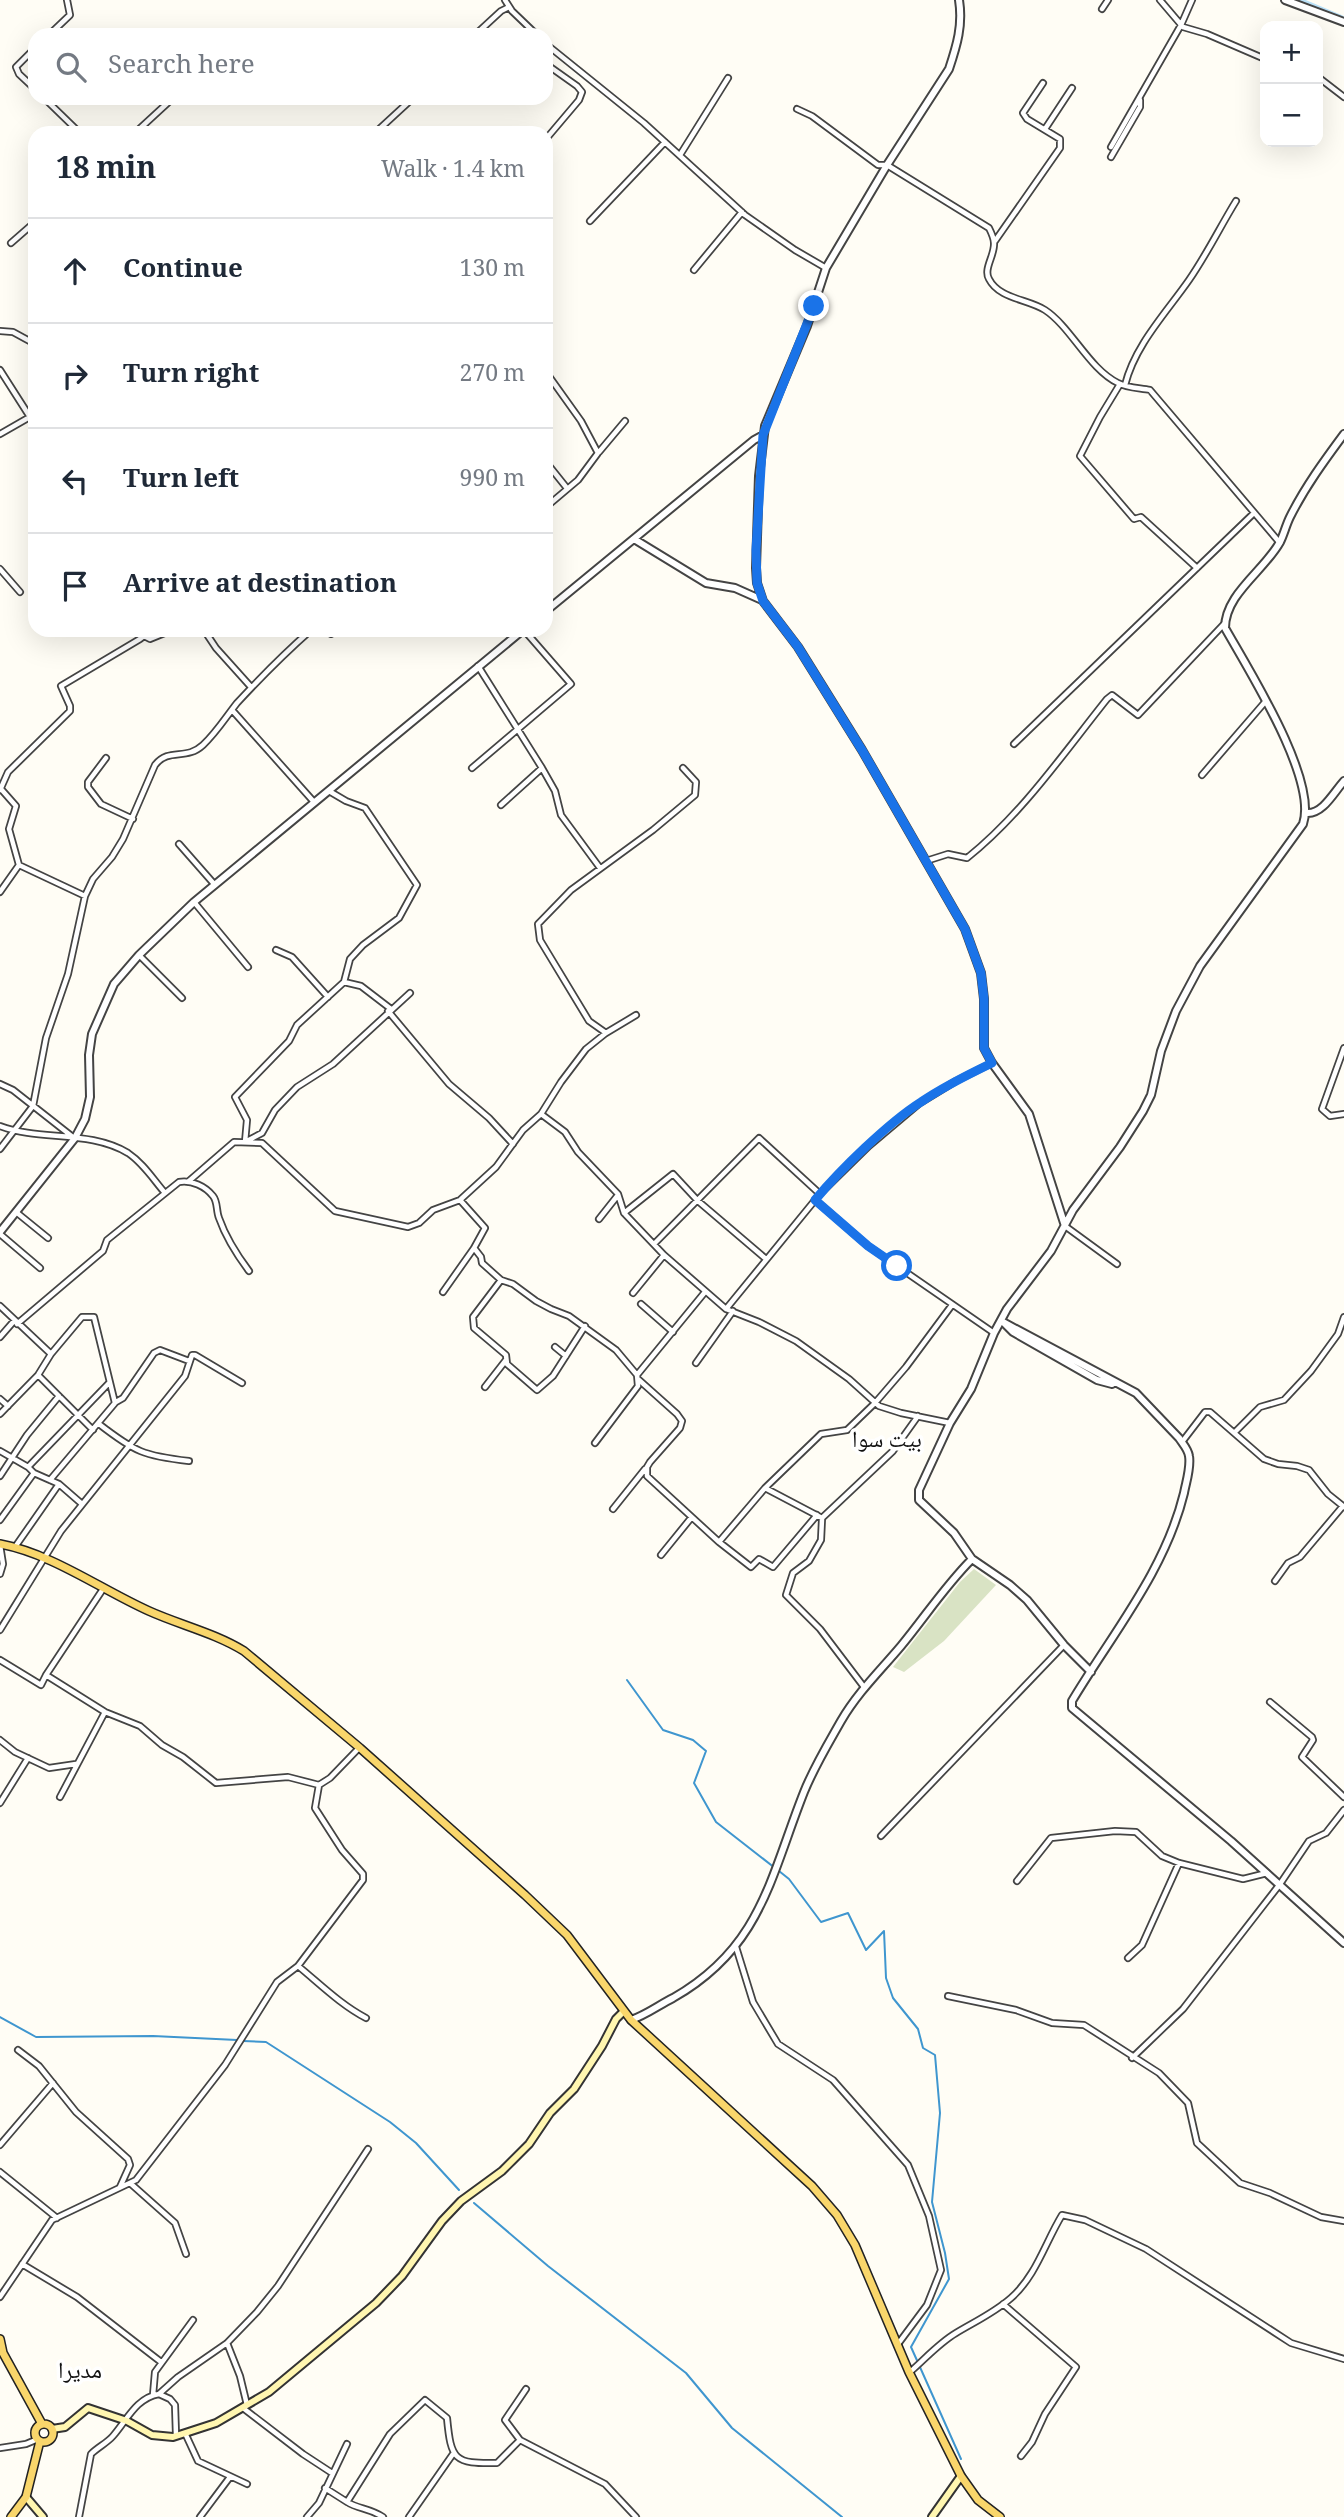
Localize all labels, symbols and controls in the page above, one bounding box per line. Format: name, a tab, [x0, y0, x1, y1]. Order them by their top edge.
map controls	[1260, 21, 1323, 147]
button: +	[1260, 21, 1323, 84]
search box	[28, 28, 553, 105]
text: Search here	[108, 45, 255, 89]
icon: search	[52, 48, 90, 86]
button: −	[1260, 84, 1323, 147]
text: 18 min	[56, 146, 156, 197]
text: Walk · 1.4 km	[381, 152, 525, 192]
text: Continue	[123, 249, 243, 293]
text: 130 m	[460, 251, 525, 291]
icon: ahead	[56, 252, 94, 290]
route end	[798, 290, 829, 321]
text: Turn right	[123, 354, 259, 398]
text: 270 m	[460, 356, 525, 396]
icon: right	[56, 357, 94, 395]
text: Turn left	[123, 459, 239, 503]
text: 990 m	[460, 461, 525, 501]
icon: left	[56, 462, 94, 500]
text: Arrive at destination	[123, 564, 397, 608]
icon: arrive	[56, 567, 94, 605]
route start	[881, 1250, 912, 1281]
district label: بيت سوا	[852, 1422, 922, 1462]
district label: مديرا	[58, 2353, 102, 2393]

